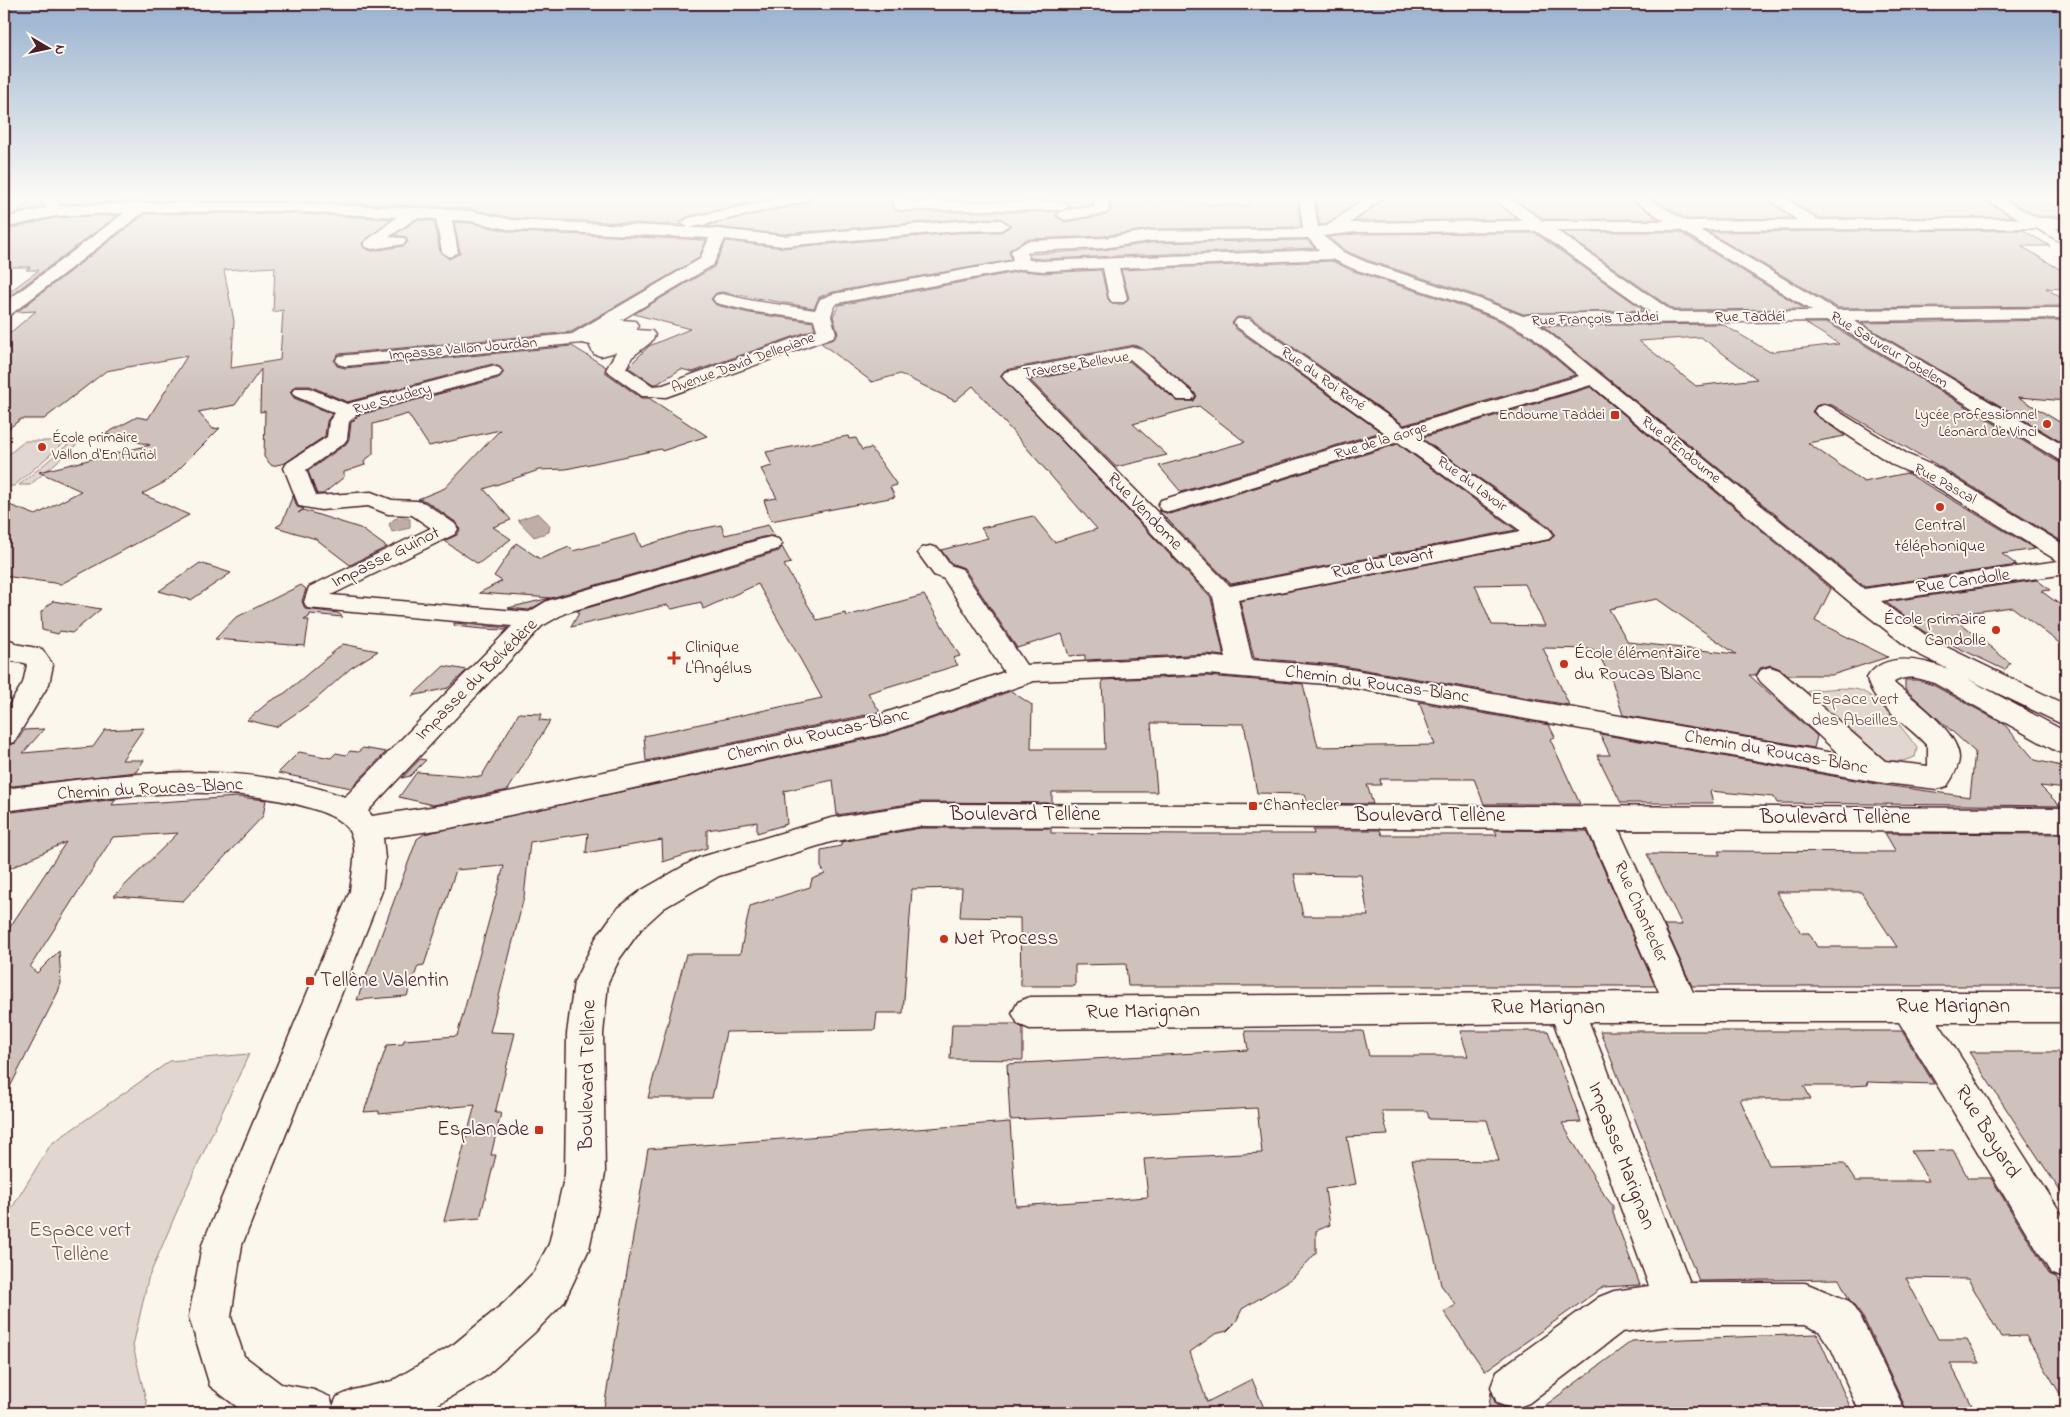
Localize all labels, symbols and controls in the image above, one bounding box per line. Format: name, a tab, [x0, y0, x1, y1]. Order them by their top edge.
north arrow	[22, 22, 72, 72]
text: N	[48, 43, 70, 56]
street label: Rue François Taddei	[1531, 306, 1659, 332]
street label: Rue Taddéi	[1715, 306, 1785, 328]
street label: Rue Sauveur Tobelem	[1826, 306, 1953, 394]
street label: Avenue David Dellepiane	[668, 327, 818, 399]
street label: Impasse Vallon Jourdan	[388, 332, 538, 366]
street label: Rue du Roi René	[1276, 341, 1370, 417]
street label: Traverse Bellevue	[1022, 346, 1131, 384]
street label: Rue Scudery	[350, 377, 434, 422]
place label: Endoume Taddei	[1499, 404, 1605, 426]
place label: Lycée professionnel Léonard de Vinci	[1915, 404, 2037, 443]
marker: Endoume Taddei	[1609, 409, 1621, 421]
street label: Rue d'Endoume	[1636, 411, 1726, 489]
street label: Rue de la Gorge	[1332, 416, 1431, 466]
marker: Lycée professionnel Léonard de Vinci	[2041, 418, 2053, 430]
place label: École primaire Vallon d'En Auriòl	[51, 427, 156, 466]
marker: École primaire Vallon d'En Auriòl	[36, 441, 48, 453]
street label: Rue du Lavoir	[1432, 451, 1512, 517]
street label: Rue Pascal	[1910, 458, 1980, 510]
street label: Rue Vendome	[1100, 467, 1189, 558]
marker: Central téléphonique	[1934, 501, 1946, 513]
place label: Central téléphonique	[1895, 513, 1986, 560]
street label: Impasse Guinot	[327, 521, 445, 595]
street label: Rue du Levant	[1330, 541, 1436, 587]
street label: Rue Candolle	[1915, 562, 2012, 601]
place label: École primaire Candolle	[1884, 607, 1987, 654]
street label: Impasse du Belvédère	[410, 612, 545, 747]
marker: École primaire Candolle	[1990, 624, 2002, 636]
place label: Clinique L'Angélus	[685, 635, 752, 683]
place label: École élémentaire du Roucas Blanc	[1574, 641, 1701, 688]
marker: Clinique L'Angélus	[667, 651, 681, 665]
marker: École élémentaire du Roucas Blanc	[1558, 658, 1570, 670]
street label: Chemin du Roucas-Blanc	[1283, 659, 1471, 711]
park label: Espace vert des Abeilles	[1811, 687, 1899, 734]
street label: Chemin du Roucas-Blanc	[725, 702, 911, 770]
street label: Chemin du Roucas-Blanc	[1682, 724, 1870, 782]
street label: Chemin du Roucas-Blanc	[57, 772, 243, 808]
place label: Chantecler	[1263, 793, 1339, 819]
street label: Boulevard Tellène	[949, 800, 1101, 830]
marker: Chantecler	[1247, 800, 1259, 812]
street label: Boulevard Tellène	[1354, 801, 1506, 831]
street label: Boulevard Tellène	[1759, 803, 1911, 833]
street label: Rue Chantecler	[1606, 857, 1674, 967]
place label: Net Process	[954, 924, 1058, 954]
marker: Net Process	[938, 933, 950, 945]
place label: Tellène Valentin	[320, 966, 449, 996]
marker: Tellène Valentin	[304, 975, 316, 987]
street label: Rue Marignan	[1896, 992, 2010, 1024]
street label: Rue Marignan	[1491, 993, 1605, 1025]
street label: Rue Marignan	[1086, 996, 1200, 1030]
street label: Boulevard Tellène	[572, 999, 604, 1152]
street label: Impasse Marignan	[1577, 1078, 1663, 1235]
street label: Rue Bayard	[1945, 1080, 2028, 1186]
place label: Esplanade	[437, 1115, 530, 1145]
marker: Esplanade	[533, 1124, 545, 1136]
park label: Espace vert Tellène	[29, 1216, 131, 1270]

